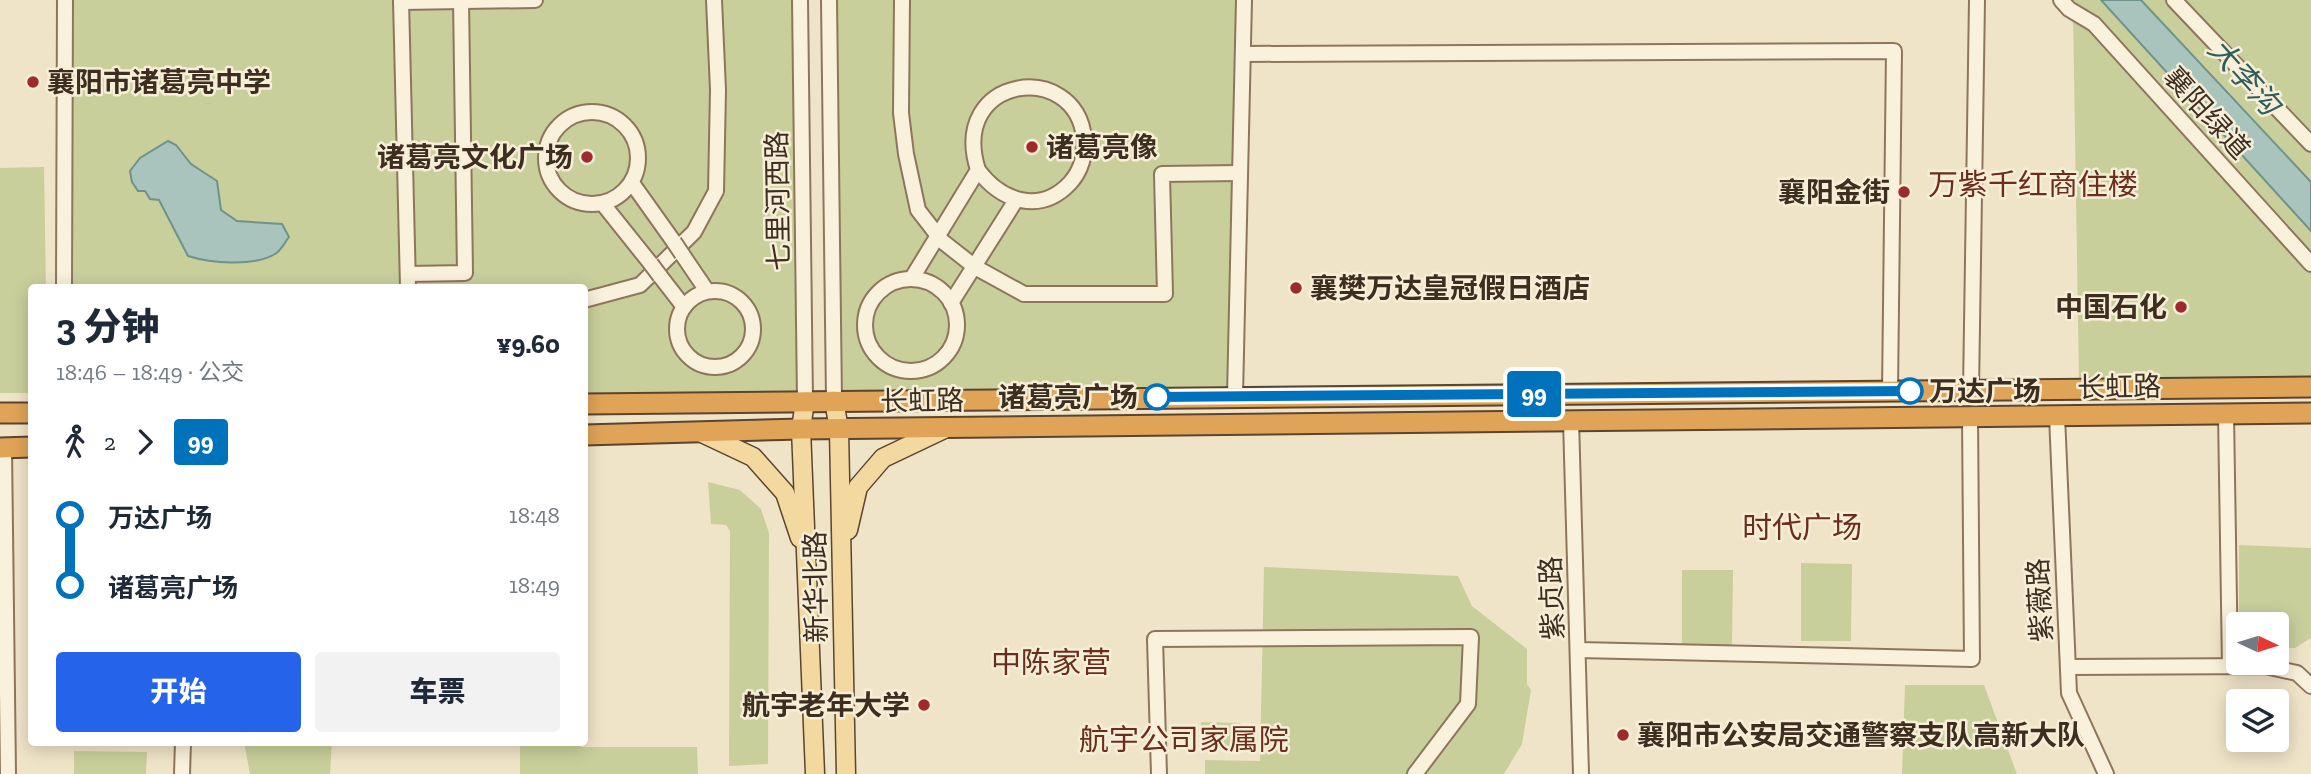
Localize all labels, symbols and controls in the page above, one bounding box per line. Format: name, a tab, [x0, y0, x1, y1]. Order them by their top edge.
water label: 大李沟	[2201, 32, 2289, 125]
street label: 襄阳绿道	[2157, 60, 2257, 166]
place label: 襄阳市诸葛亮中学	[47, 66, 271, 99]
marker: 襄阳市诸葛亮中学	[25, 74, 41, 90]
street label: 七里河西路	[760, 131, 796, 271]
place label: 诸葛亮像	[1046, 131, 1158, 164]
marker: 诸葛亮像	[1024, 139, 1040, 155]
place label: 诸葛亮文化广场	[377, 141, 573, 174]
marker: 诸葛亮文化广场	[579, 149, 595, 165]
district label: 万紫千红商住楼	[1928, 167, 2138, 203]
place label: 襄阳金街	[1778, 176, 1890, 209]
marker: 襄阳金街	[1896, 184, 1912, 200]
place label: 襄樊万达皇冠假日酒店	[1310, 272, 1590, 305]
marker: 襄樊万达皇冠假日酒店	[1288, 280, 1304, 296]
place label: 中国石化	[2055, 291, 2167, 324]
marker: 中国石化	[2173, 299, 2189, 315]
text: 3 分钟	[56, 304, 159, 350]
text: ¥9.60	[496, 328, 560, 360]
text: 18:46 – 18:49 · 公交	[56, 358, 244, 386]
street label: 长虹路	[2077, 370, 2161, 404]
line badge: 99	[1502, 371, 1566, 417]
place label: 万达广场	[1929, 375, 2041, 408]
marker: 万达广场	[1897, 378, 1923, 404]
text: 99	[1521, 379, 1547, 408]
place label: 诸葛亮广场	[998, 381, 1138, 414]
street label: 长虹路	[880, 384, 964, 418]
marker: 诸葛亮广场	[1144, 384, 1170, 410]
icon: walk	[56, 423, 94, 461]
icon: forward	[126, 423, 164, 461]
text: 99	[188, 427, 214, 456]
text: 2	[104, 428, 116, 456]
text: 18:48	[509, 501, 560, 529]
text: 万达广场	[108, 502, 212, 534]
district label: 时代广场	[1742, 510, 1862, 546]
street label: 新华北路	[799, 531, 833, 643]
street label: 紫贞路	[1534, 555, 1570, 641]
street label: 紫薇路	[2021, 557, 2059, 643]
text: 18:49	[509, 571, 560, 599]
text: 诸葛亮广场	[108, 572, 238, 604]
north arrow	[2226, 612, 2289, 676]
map controls	[2226, 612, 2289, 752]
district label: 中陈家营	[991, 645, 1111, 681]
button: 开始	[56, 652, 301, 732]
button: 车票	[315, 652, 560, 732]
place label: 航宇老年大学	[742, 689, 910, 722]
button: layers	[2226, 689, 2289, 752]
marker: 航宇老年大学	[916, 697, 932, 713]
place label: 襄阳市公安局交通警察支队高新大队	[1637, 719, 2085, 752]
district label: 航宇公司家属院	[1079, 722, 1289, 758]
marker: 襄阳市公安局交通警察支队高新大队	[1615, 727, 1631, 743]

